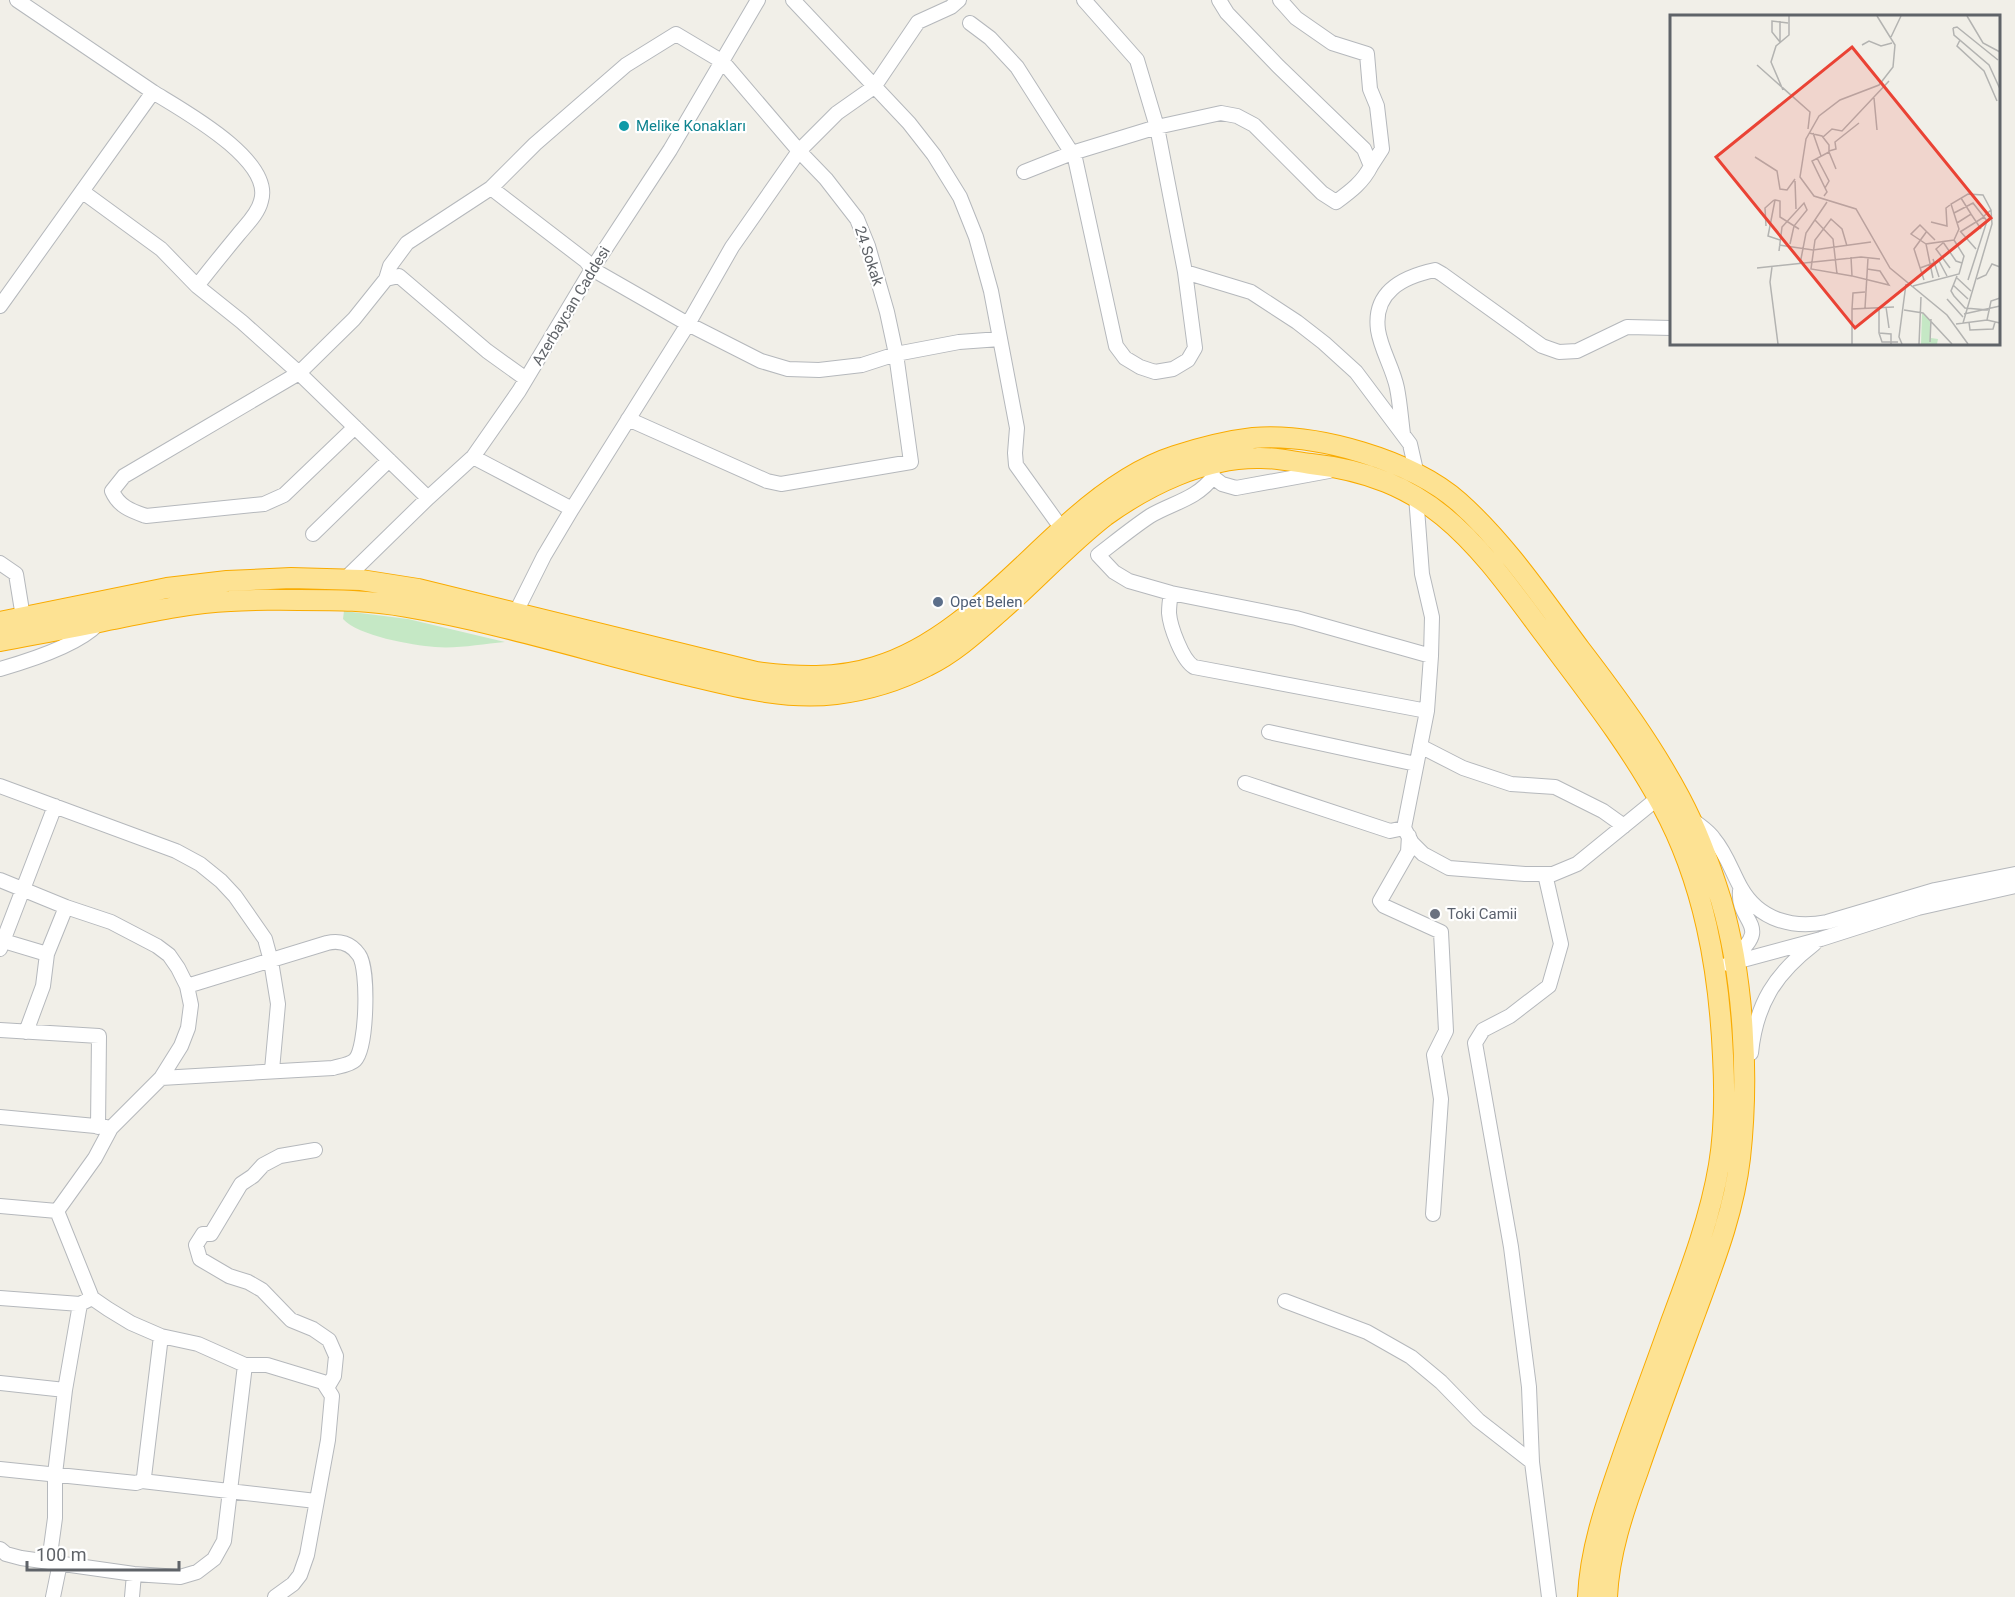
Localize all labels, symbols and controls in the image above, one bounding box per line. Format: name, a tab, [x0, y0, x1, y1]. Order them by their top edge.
inset map	[1670, 15, 2000, 345]
place label: Melike Konakları	[636, 117, 746, 135]
marker: Melike Konakları	[617, 119, 631, 133]
street label: 24 Sokak	[851, 224, 887, 288]
street label: Azerbaycan Caddesi	[528, 243, 614, 369]
place label: Opet Belen	[950, 593, 1023, 611]
marker: Opet Belen	[931, 595, 945, 609]
place label: Toki Camii	[1447, 905, 1517, 923]
marker: Toki Camii	[1428, 907, 1442, 921]
scale bar	[27, 1534, 178, 1572]
text: 100 m	[36, 1544, 87, 1565]

